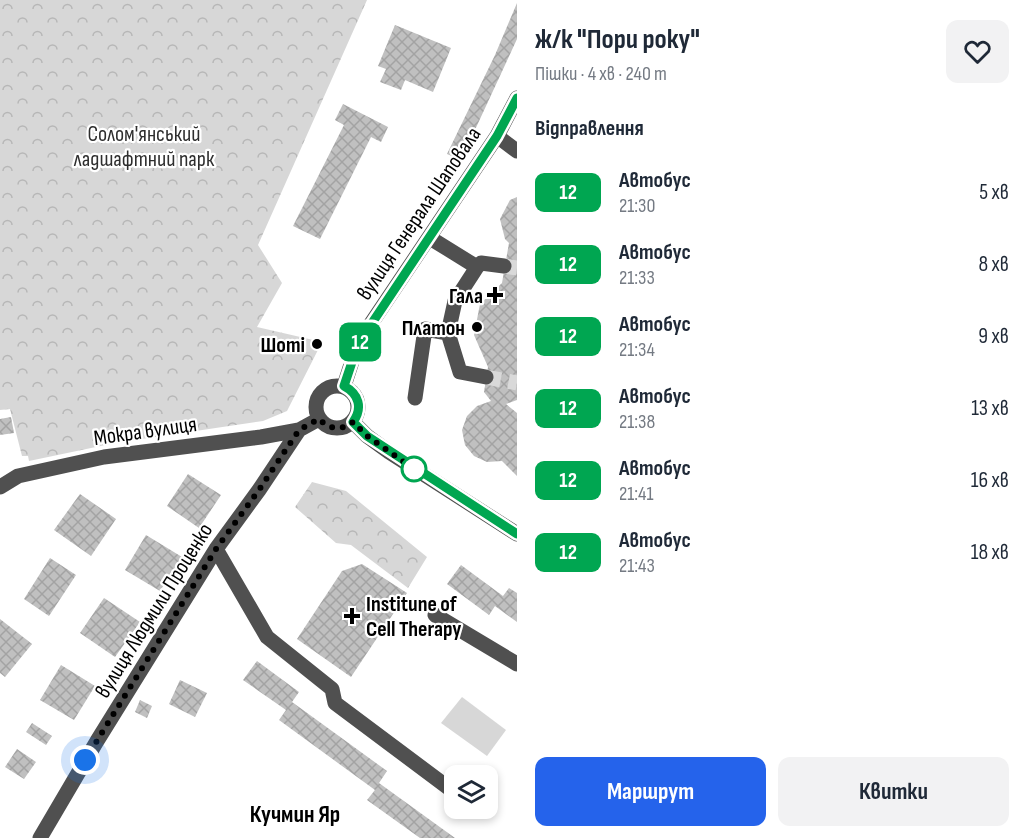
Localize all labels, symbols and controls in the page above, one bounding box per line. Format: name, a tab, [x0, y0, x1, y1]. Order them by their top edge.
button: heart	[946, 20, 1009, 83]
text: ж/к "Пори року"	[535, 23, 700, 56]
text: Пішки · 4 хв · 240 m	[535, 62, 667, 86]
text: Відправлення	[535, 115, 644, 142]
park label: Солом'янський ладшафтний парк	[74, 121, 215, 173]
street label: вулиця Генерала Шаповала	[351, 122, 487, 306]
text: Автобус	[619, 167, 691, 194]
text: 5 хв	[979, 179, 1009, 206]
text: 12	[559, 180, 577, 205]
text: 21:30	[619, 194, 655, 218]
text: Автобус	[619, 239, 691, 266]
text: 8 хв	[978, 251, 1009, 278]
text: 12	[559, 252, 577, 277]
text: 21:33	[619, 266, 655, 290]
place label: Гала	[449, 283, 483, 310]
marker: Гала	[488, 288, 502, 302]
text: Автобус	[619, 311, 691, 338]
place label: Платон	[402, 315, 465, 342]
marker: Платон	[470, 320, 484, 334]
line badge: 12	[333, 322, 387, 362]
text: 9 хв	[978, 323, 1009, 350]
text: 12	[559, 324, 577, 349]
text: 12	[351, 330, 369, 355]
place label: Шоті	[261, 332, 305, 359]
marker: Шоті	[310, 337, 324, 351]
text: 21:34	[619, 338, 655, 362]
text: Автобус	[619, 383, 691, 410]
text: 13 хв	[971, 395, 1009, 422]
text: 12	[559, 396, 577, 421]
text: 21:38	[619, 410, 655, 434]
street label: Мокра вулиця	[92, 411, 198, 452]
text: Автобус	[619, 455, 691, 482]
unlabelled marker	[401, 456, 427, 482]
text: 16 хв	[971, 467, 1009, 494]
text: 12	[559, 468, 577, 493]
text: 21:41	[619, 482, 654, 506]
street label: вулиця Людмили Проценко	[90, 518, 219, 703]
text: Автобус	[619, 527, 691, 554]
text: 18 хв	[971, 539, 1009, 566]
text: 12	[559, 540, 577, 565]
text: 21:43	[619, 554, 655, 578]
place label: Institune of Cell Therapy	[366, 591, 462, 643]
marker: Institune of Cell Therapy	[343, 607, 361, 625]
your location	[70, 745, 100, 775]
button: Маршрут	[535, 757, 766, 826]
button: Квитки	[778, 757, 1009, 826]
map controls	[444, 765, 498, 819]
button: layers	[444, 765, 498, 819]
district label: Кучмин Яр	[250, 800, 340, 829]

